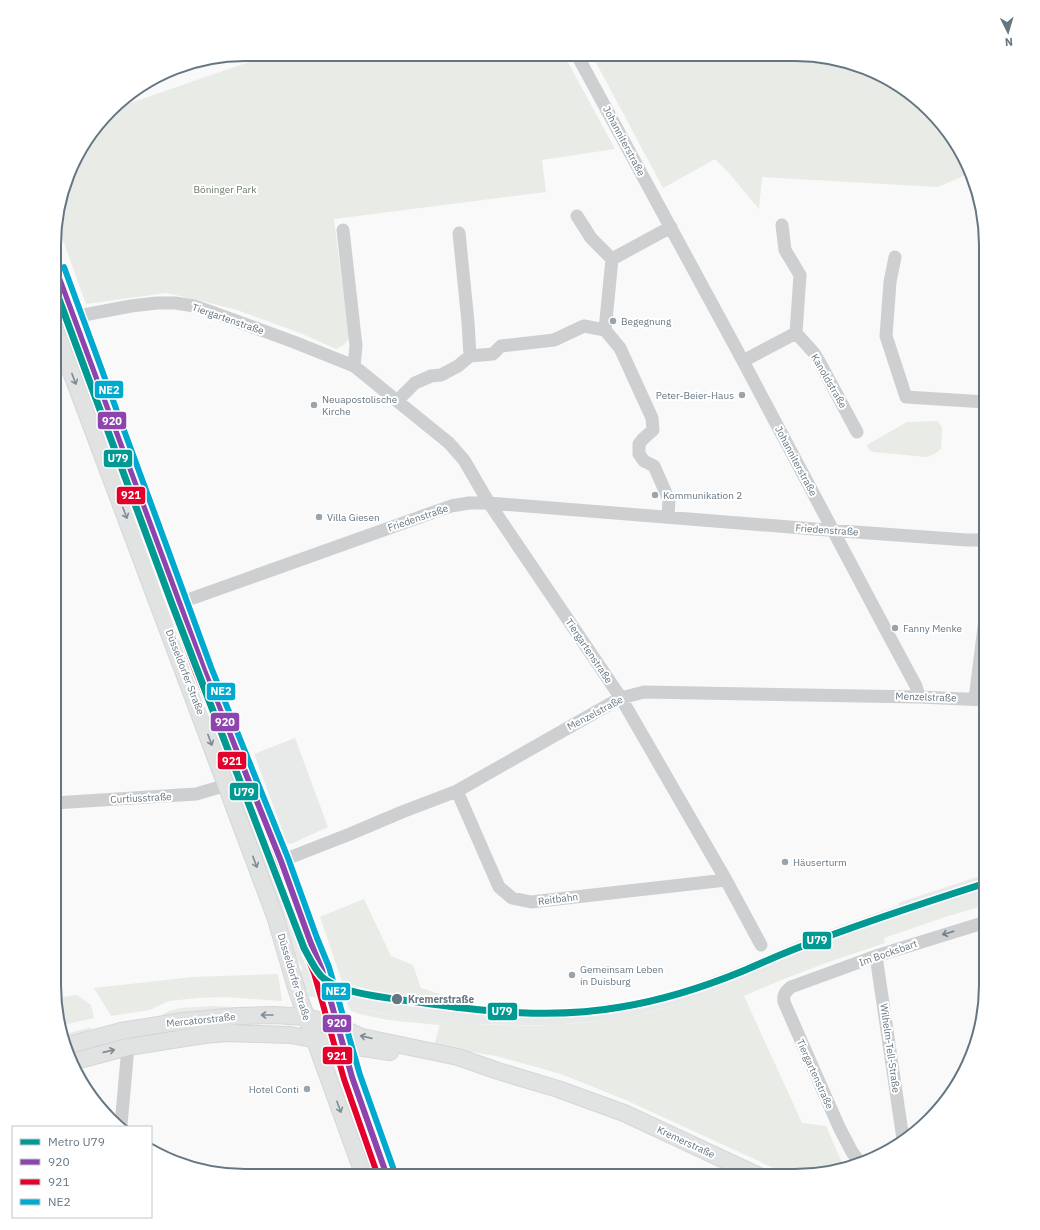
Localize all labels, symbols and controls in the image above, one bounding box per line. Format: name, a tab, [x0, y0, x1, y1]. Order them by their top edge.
north arrow	[988, 12, 1028, 52]
text: N	[1004, 35, 1013, 49]
street label: Johanniterstraße	[600, 104, 648, 179]
park label: Böninger Park	[194, 183, 257, 196]
street label: Tiergartenstraße	[190, 301, 266, 338]
place label: Begegnung	[621, 315, 672, 328]
marker: Begegnung	[608, 316, 618, 326]
street label: Kanoldstraße	[808, 352, 850, 411]
one-way arrow	[71, 372, 79, 384]
line badge: NE2	[94, 380, 124, 399]
text: NE2	[98, 383, 120, 397]
place label: Peter-Beier-Haus	[656, 389, 734, 402]
marker: Peter-Beier-Haus	[737, 390, 747, 400]
place label: Neuapostolische Kirche	[322, 393, 398, 418]
marker: Neuapostolische Kirche	[309, 400, 319, 410]
line badge: 920	[97, 411, 127, 430]
text: 920	[102, 414, 122, 428]
street label: Johanniterstraße	[772, 424, 820, 499]
line badge: U79	[103, 449, 133, 468]
text: U79	[108, 451, 129, 465]
line badge: 921	[116, 486, 146, 505]
text: 921	[121, 488, 141, 502]
place label: Kommunikation 2	[663, 489, 742, 502]
marker: Kommunikation 2	[650, 490, 660, 500]
street label: Friedenstraße	[386, 501, 450, 534]
one-way arrow	[121, 507, 129, 519]
place label: Villa Giesen	[327, 511, 380, 524]
marker: Villa Giesen	[314, 512, 324, 522]
street label: Friedenstraße	[795, 521, 859, 539]
street label: Tiergartenstraße	[563, 616, 616, 686]
place label: Fanny Menke	[903, 622, 963, 635]
marker: Fanny Menke	[890, 623, 900, 633]
street label: Düsseldorfer Straße	[163, 628, 207, 717]
line badge: NE2	[206, 682, 236, 701]
text: NE2	[210, 684, 232, 698]
street label: Menzelstraße	[895, 689, 957, 705]
street label: Menzelstraße	[565, 693, 626, 733]
line badge: 920	[210, 712, 240, 732]
text: 920	[215, 715, 235, 729]
one-way arrow	[207, 733, 214, 746]
line badge: 921	[217, 751, 247, 770]
text: 921	[222, 754, 242, 768]
line badge: U79	[229, 782, 259, 801]
text: U79	[234, 785, 255, 799]
street label: Curtiusstraße	[110, 790, 172, 806]
one-way arrow	[252, 855, 260, 867]
place label: Häuserturm	[793, 856, 847, 869]
marker: Häuserturm	[780, 857, 790, 867]
street label: Reitbahn	[537, 890, 579, 908]
one-way arrow	[942, 930, 955, 937]
line badge: U79	[802, 931, 832, 950]
street label: Düsseldorfer Straße	[275, 932, 314, 1023]
text: U79	[807, 933, 828, 947]
street label: Im Bocksbart	[857, 937, 919, 969]
place label: Gemeinsam Leben in Duisburg	[580, 963, 664, 988]
marker: Gemeinsam Leben in Duisburg	[567, 970, 577, 980]
line badge: NE2	[321, 982, 351, 1001]
text: NE2	[325, 984, 347, 998]
marker: Kremerstraße	[390, 992, 404, 1006]
place label: Kremerstraße	[408, 993, 474, 1006]
line badge: U79	[487, 1002, 518, 1021]
street label: Wilhelm-Tell-Straße	[877, 1003, 903, 1094]
text: U79	[492, 1004, 513, 1018]
street label: Mercatorstraße	[166, 1010, 237, 1030]
one-way arrow	[261, 1011, 274, 1019]
line badge: 920	[322, 1014, 352, 1033]
text: 920	[327, 1016, 347, 1030]
one-way arrow	[360, 1033, 373, 1041]
street label: Tiergartenstraße	[794, 1037, 836, 1111]
line badge: 921	[322, 1046, 353, 1065]
one-way arrow	[102, 1047, 115, 1055]
text: 921	[327, 1049, 347, 1063]
place label: Hotel Conti	[249, 1083, 299, 1096]
marker: Hotel Conti	[302, 1084, 312, 1094]
one-way arrow	[335, 1101, 343, 1113]
street label: Kremerstraße	[655, 1123, 717, 1161]
legend	[12, 1126, 152, 1218]
text: Metro U79	[48, 1134, 105, 1149]
text: 920	[48, 1154, 70, 1169]
text: 921	[48, 1174, 70, 1189]
text: NE2	[48, 1194, 71, 1209]

